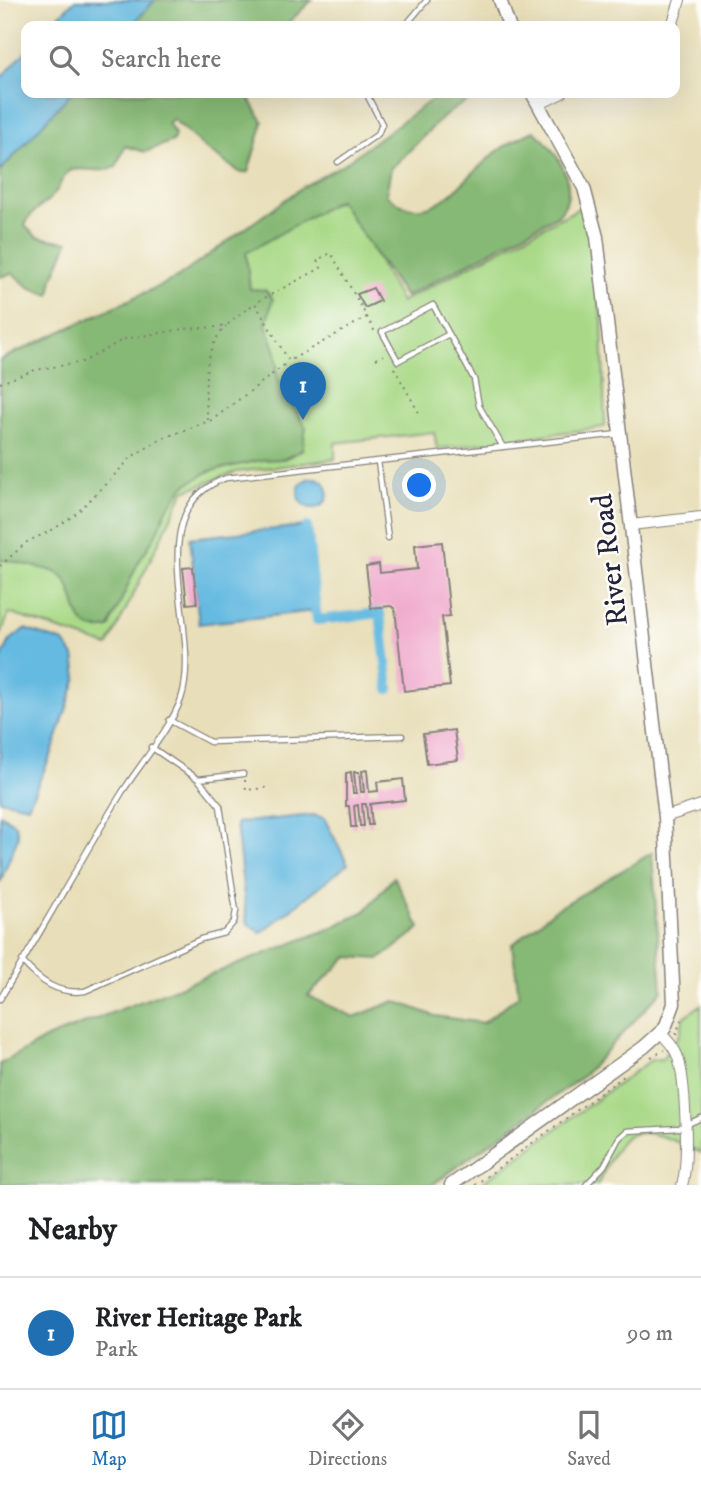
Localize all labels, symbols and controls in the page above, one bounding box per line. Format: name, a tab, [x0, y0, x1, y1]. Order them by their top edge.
search box	[21, 21, 680, 98]
icon: search	[45, 41, 83, 79]
text: Search here	[101, 43, 221, 76]
pin: 1	[280, 362, 326, 420]
your location	[402, 468, 436, 502]
street label: River Road	[584, 492, 637, 628]
text: Nearby	[28, 1212, 117, 1249]
text: River Heritage Park	[95, 1302, 302, 1335]
text: 1	[47, 1319, 55, 1348]
text: 90 m	[627, 1319, 673, 1348]
text: Park	[95, 1335, 138, 1364]
tab: Map	[90, 1406, 128, 1471]
tab: Directions	[308, 1406, 387, 1471]
tab: Saved	[567, 1406, 611, 1471]

